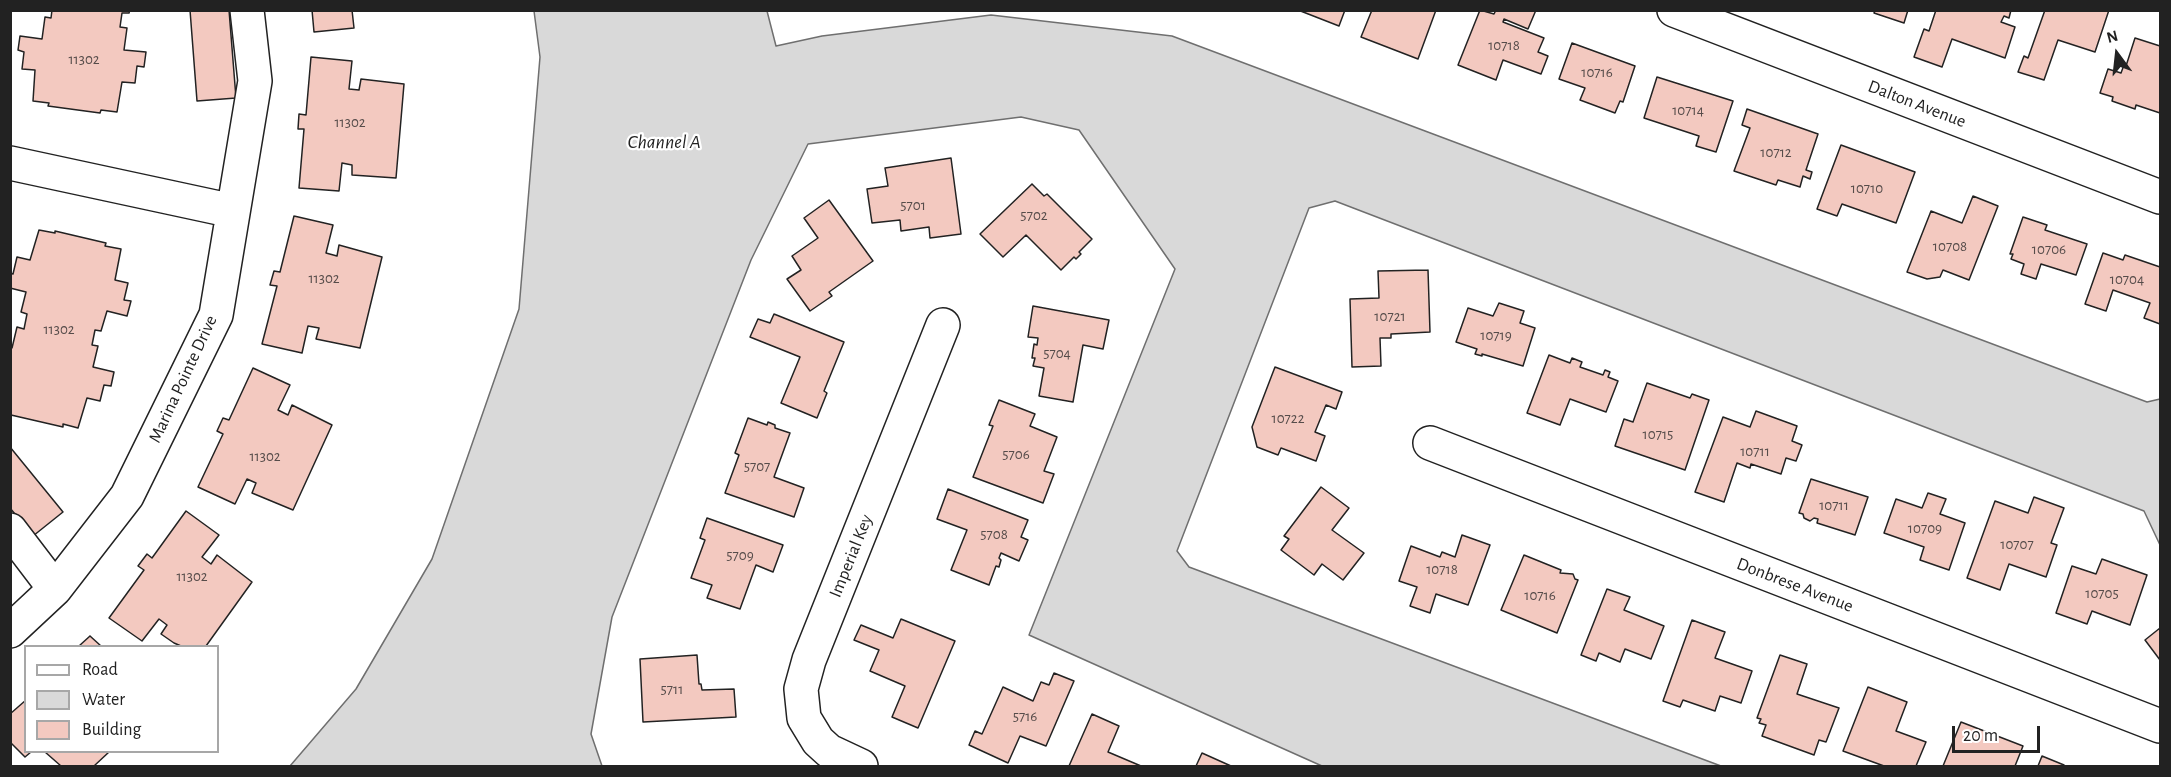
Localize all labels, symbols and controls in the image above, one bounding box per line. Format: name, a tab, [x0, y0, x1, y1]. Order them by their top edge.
north arrow	[2087, 24, 2147, 84]
text: N	[2105, 27, 2120, 46]
house number: 10718	[1488, 36, 1520, 54]
house number: 11302	[68, 50, 100, 68]
house number: 10716	[1581, 63, 1613, 81]
street label: Dalton Avenue	[1865, 75, 1969, 133]
house number: 10714	[1672, 101, 1704, 119]
house number: 11302	[334, 113, 366, 131]
water label: Channel A	[627, 130, 701, 154]
house number: 10712	[1760, 143, 1792, 161]
house number: 10710	[1851, 179, 1883, 197]
house number: 5701	[900, 196, 926, 214]
house number: 5702	[1020, 206, 1048, 224]
house number: 10708	[1933, 237, 1967, 255]
house number: 10706	[2032, 240, 2066, 258]
house number: 11302	[308, 269, 340, 287]
house number: 10704	[2110, 270, 2144, 288]
house number: 10721	[1374, 307, 1406, 325]
street label: Marina Pointe Drive	[144, 312, 222, 446]
house number: 11302	[43, 320, 75, 338]
house number: 10719	[1480, 326, 1512, 344]
house number: 5704	[1043, 344, 1071, 362]
house number: 10722	[1272, 409, 1304, 427]
house number: 10715	[1643, 425, 1673, 443]
house number: 10711	[1740, 442, 1770, 460]
house number: 5706	[1002, 445, 1030, 463]
house number: 11302	[249, 447, 281, 465]
house number: 5707	[744, 457, 770, 475]
house number: 10711	[1819, 496, 1849, 514]
street label: Imperial Key	[825, 511, 877, 601]
house number: 10709	[1908, 519, 1942, 537]
house number: 5708	[980, 525, 1008, 543]
house number: 10707	[2000, 535, 2034, 553]
house number: 5709	[726, 546, 754, 564]
street label: Donbrese Avenue	[1734, 553, 1856, 617]
house number: 10718	[1426, 560, 1458, 578]
house number: 11302	[176, 567, 208, 585]
house number: 10705	[2085, 584, 2119, 602]
house number: 10716	[1524, 586, 1556, 604]
legend	[24, 645, 219, 753]
text: Road	[82, 661, 118, 679]
house number: 5711	[661, 680, 683, 698]
text: Water	[82, 691, 125, 709]
house number: 5716	[1013, 707, 1037, 725]
scale bar	[1955, 714, 2044, 752]
text: Building	[82, 721, 141, 739]
text: 20 m	[1963, 727, 1998, 745]

